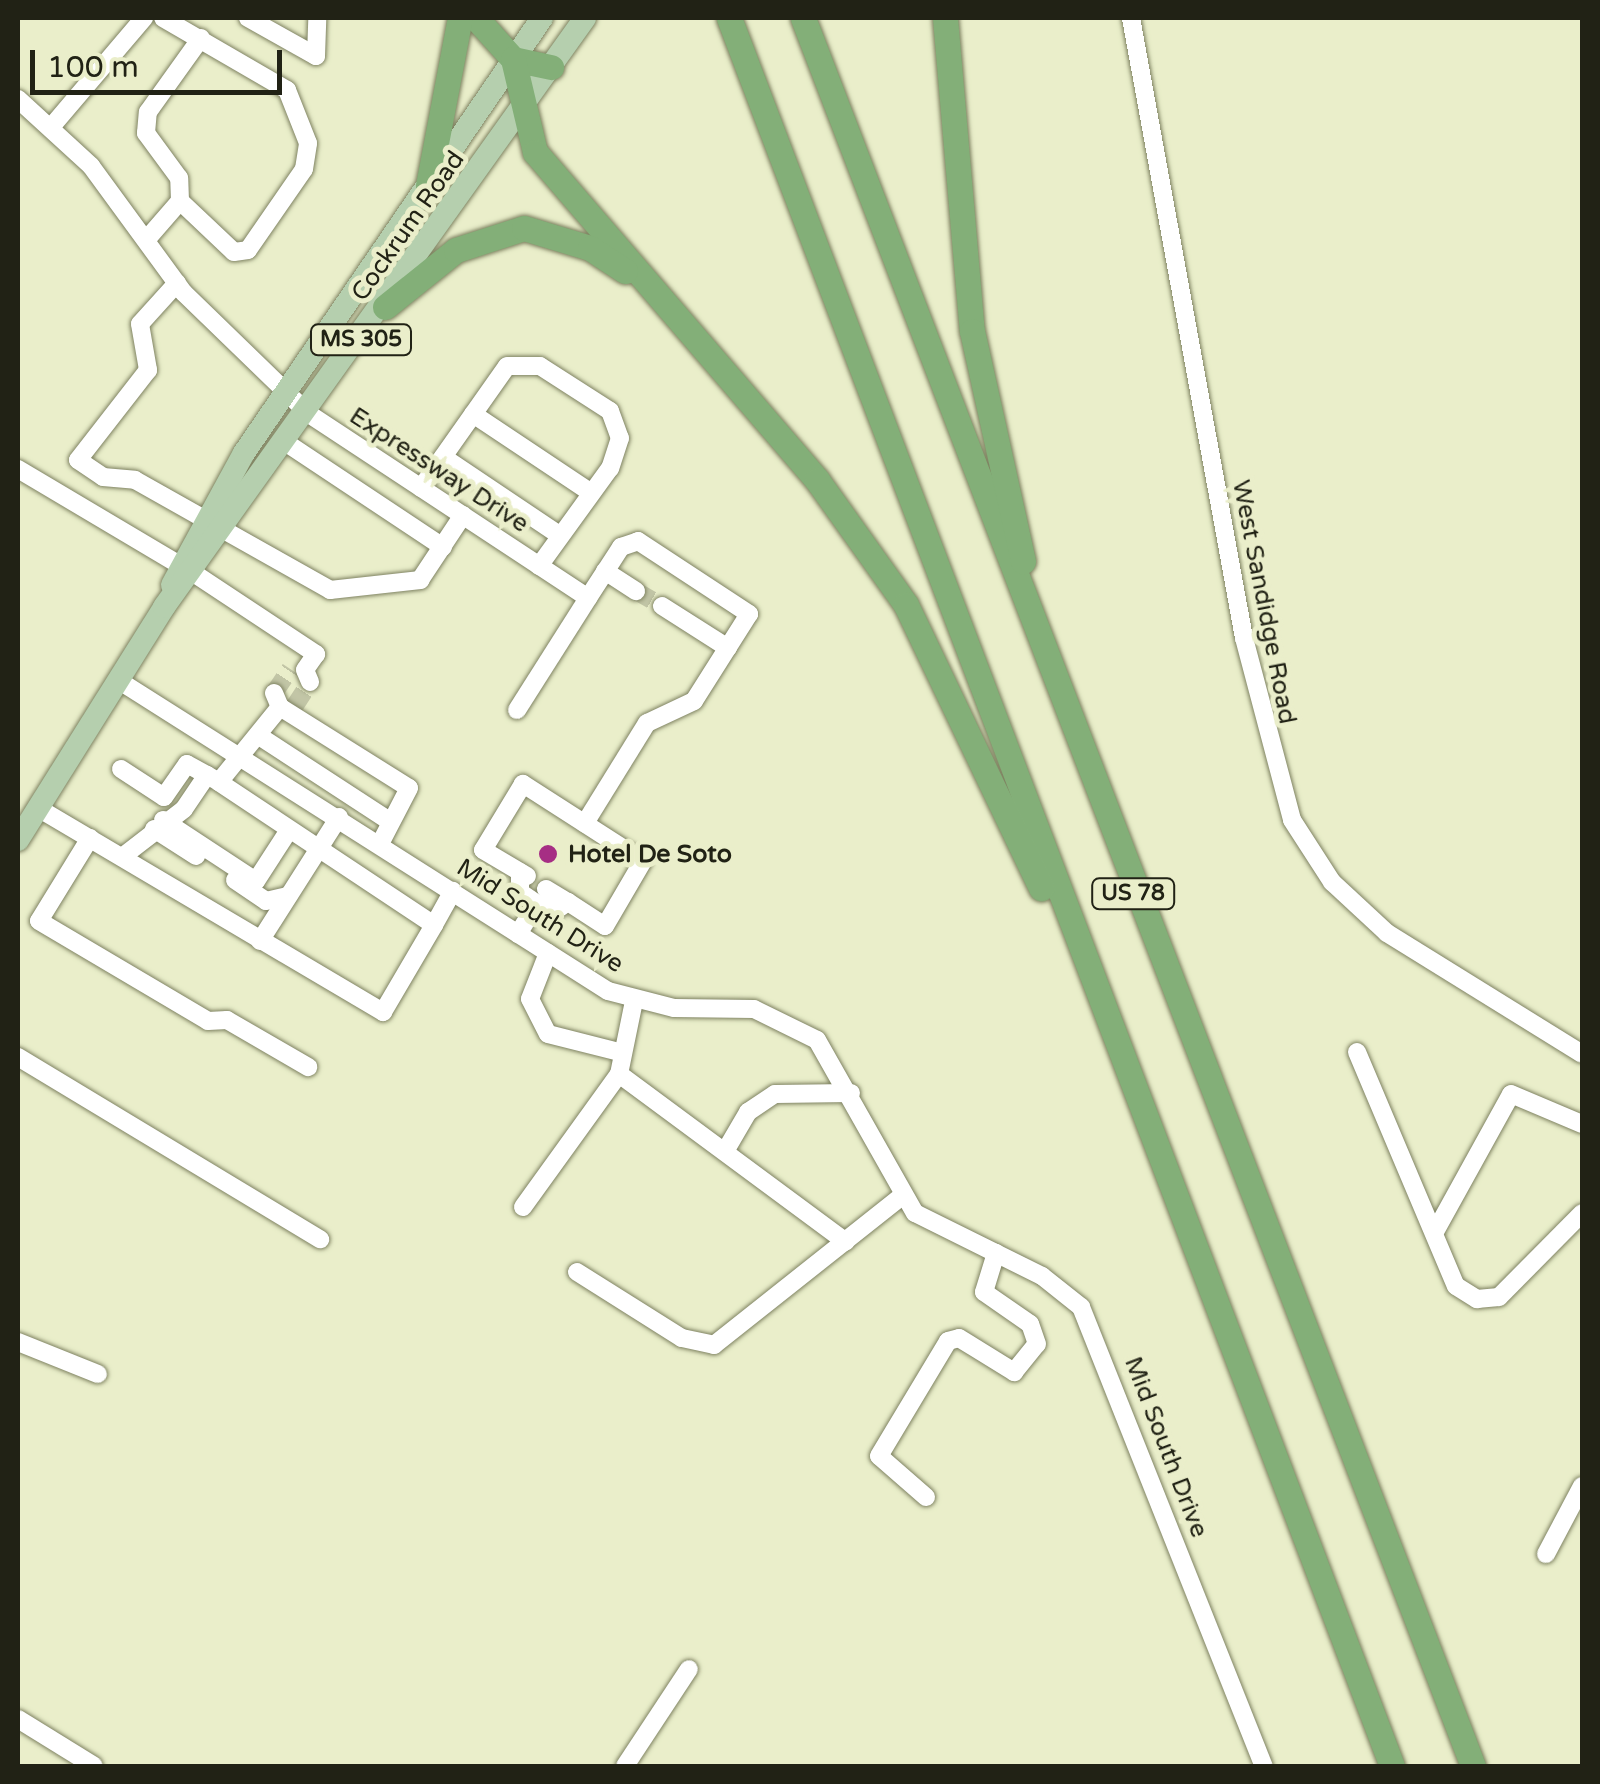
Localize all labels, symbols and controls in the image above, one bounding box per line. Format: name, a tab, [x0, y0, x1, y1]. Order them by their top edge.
scale bar	[35, 30, 288, 92]
text: 100 m	[47, 49, 139, 86]
street label: Cockrum Road	[345, 145, 471, 307]
road number: MS 305	[308, 323, 414, 357]
street label: Expressway Drive	[344, 401, 534, 539]
street label: West Sandidge Road	[1226, 477, 1302, 727]
place label: Hotel De Soto	[568, 839, 732, 869]
marker: Hotel De Soto	[537, 843, 559, 865]
street label: Mid South Drive	[451, 853, 629, 979]
road number: US 78	[1090, 877, 1176, 911]
street label: Mid South Drive	[1118, 1352, 1214, 1542]

